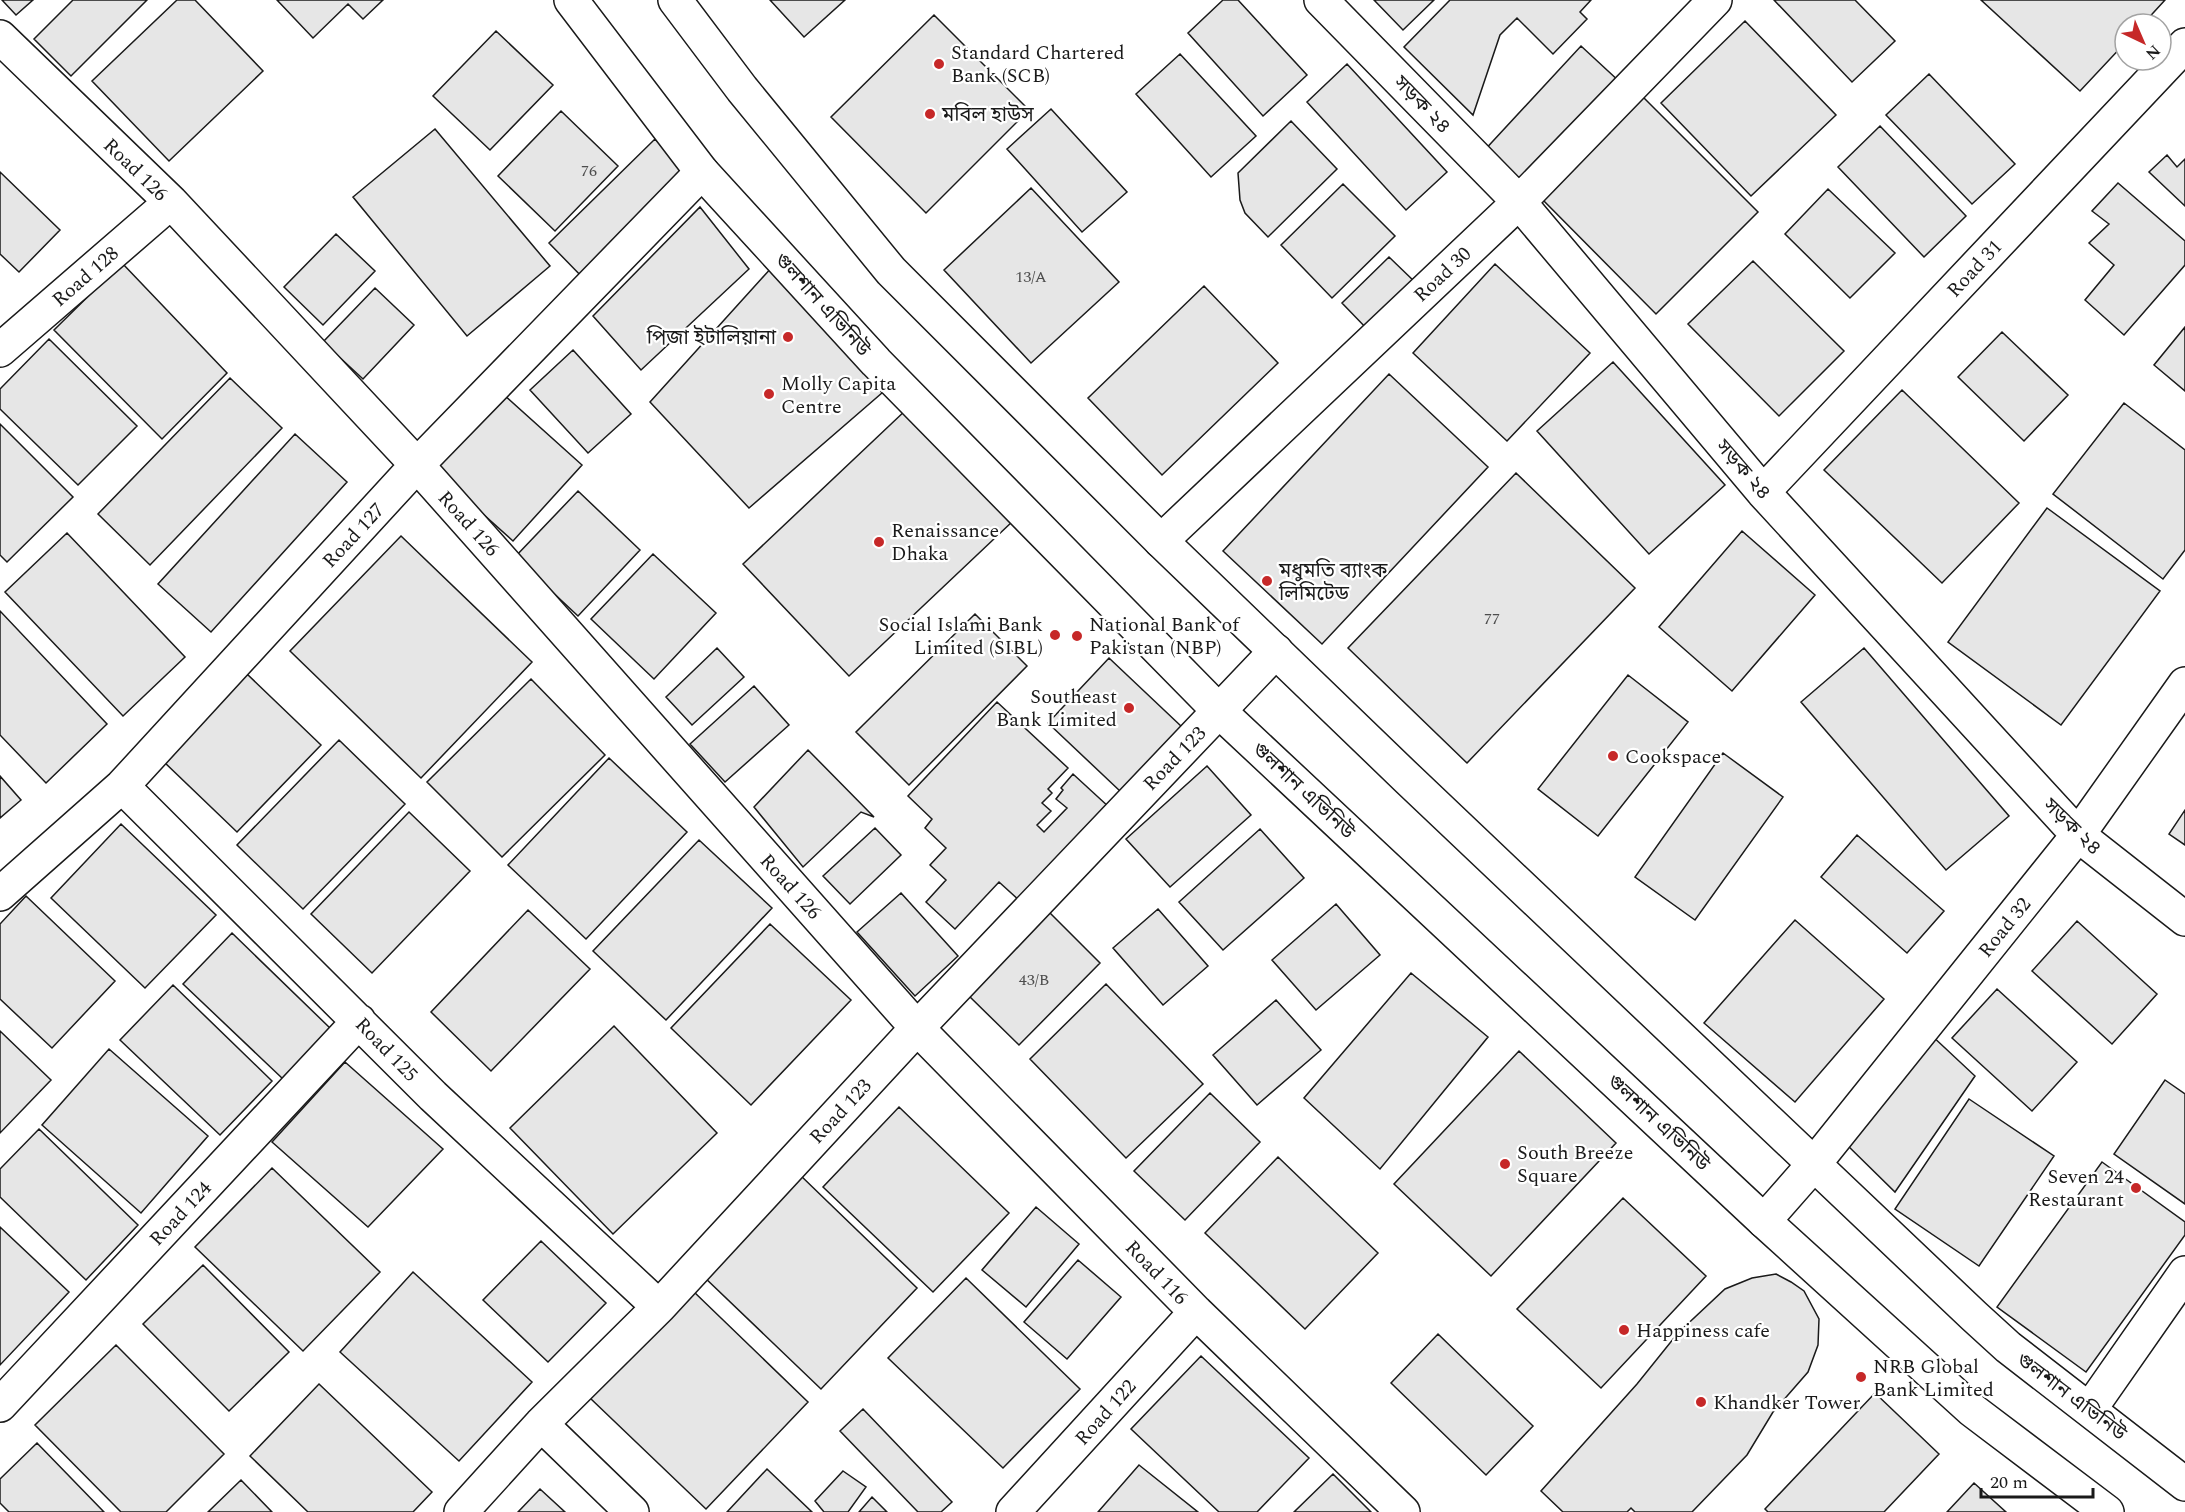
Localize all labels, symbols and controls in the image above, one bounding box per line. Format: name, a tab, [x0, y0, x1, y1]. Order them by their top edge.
north arrow	[2113, 12, 2173, 72]
place label: Standard Chartered Bank (SCB)	[951, 38, 1125, 91]
text: N	[2140, 39, 2166, 65]
marker: Standard Chartered Bank (SCB)	[932, 57, 946, 71]
street label: সড়ক ২৪	[1386, 68, 1458, 141]
place label: মবিল হাউস	[941, 100, 1034, 130]
marker: মবিল হাউস	[923, 107, 937, 121]
street label: Road 126	[96, 131, 175, 208]
house number: 76	[581, 159, 597, 183]
street label: Road 31	[1940, 233, 2010, 305]
street label: Road 128	[46, 239, 126, 314]
street label: Road 30	[1407, 240, 1479, 310]
street label: গুলশান এভিনিউ	[767, 246, 878, 364]
house number: 13/A	[1015, 265, 1047, 289]
place label: পিজা ইটালিয়ানা	[646, 323, 777, 353]
marker: পিজা ইটালিয়ানা	[781, 330, 795, 344]
place label: Molly Capita Centre	[781, 369, 896, 422]
marker: Molly Capita Centre	[762, 387, 776, 401]
street label: সড়ক ২৪	[1708, 432, 1778, 506]
street label: Road 126	[430, 484, 506, 563]
street label: Road 127	[315, 496, 392, 575]
place label: Renaissance Dhaka	[891, 516, 999, 569]
marker: Renaissance Dhaka	[872, 535, 886, 549]
place label: মধুমতি ব্যাংক লিমিটেড	[1278, 556, 1388, 609]
marker: মধুমতি ব্যাংক লিমিটেড	[1260, 574, 1274, 588]
house number: 77	[1484, 607, 1500, 631]
place label: Social Islami Bank Limited (SIBL)	[878, 610, 1043, 663]
place label: National Bank of Pakistan (NBP)	[1089, 610, 1241, 663]
marker: Social Islami Bank Limited (SIBL)	[1048, 628, 1062, 642]
marker: National Bank of Pakistan (NBP)	[1070, 629, 1084, 643]
place label: Southeast Bank Limited	[996, 682, 1117, 735]
marker: Southeast Bank Limited	[1122, 701, 1136, 715]
street label: Road 123	[1136, 719, 1213, 798]
street label: গুলশান এভিনিউ	[1245, 735, 1362, 847]
place label: Cookspace	[1625, 742, 1721, 772]
marker: Cookspace	[1606, 749, 1620, 763]
street label: সড়ক ২৪	[2035, 790, 2108, 862]
street label: Road 126	[752, 847, 828, 926]
street label: Road 32	[1971, 891, 2038, 964]
house number: 43/B	[1019, 968, 1049, 992]
street label: Road 125	[348, 1010, 425, 1089]
street label: গুলশান এভিনিউ	[1600, 1067, 1717, 1179]
street label: Road 123	[802, 1072, 879, 1151]
place label: South Breeze Square	[1517, 1138, 1633, 1191]
marker: South Breeze Square	[1498, 1157, 1512, 1171]
place label: Seven 24 Restaurant	[2028, 1162, 2124, 1215]
street label: Road 124	[142, 1174, 219, 1253]
marker: Seven 24 Restaurant	[2129, 1181, 2143, 1195]
street label: Road 116	[1118, 1233, 1195, 1312]
place label: Happiness cafe	[1636, 1316, 1770, 1346]
marker: Happiness cafe	[1617, 1323, 1631, 1337]
street label: গুলশান এভিনিউ	[2010, 1345, 2133, 1449]
place label: NRB Global Bank Limited	[1873, 1352, 1994, 1405]
marker: NRB Global Bank Limited	[1854, 1370, 1868, 1384]
street label: Road 122	[1068, 1373, 1144, 1452]
place label: Khandker Tower	[1713, 1388, 1861, 1418]
marker: Khandker Tower	[1694, 1395, 1708, 1409]
scale bar	[1981, 1461, 2094, 1499]
text: 20 m	[1990, 1469, 2028, 1496]

